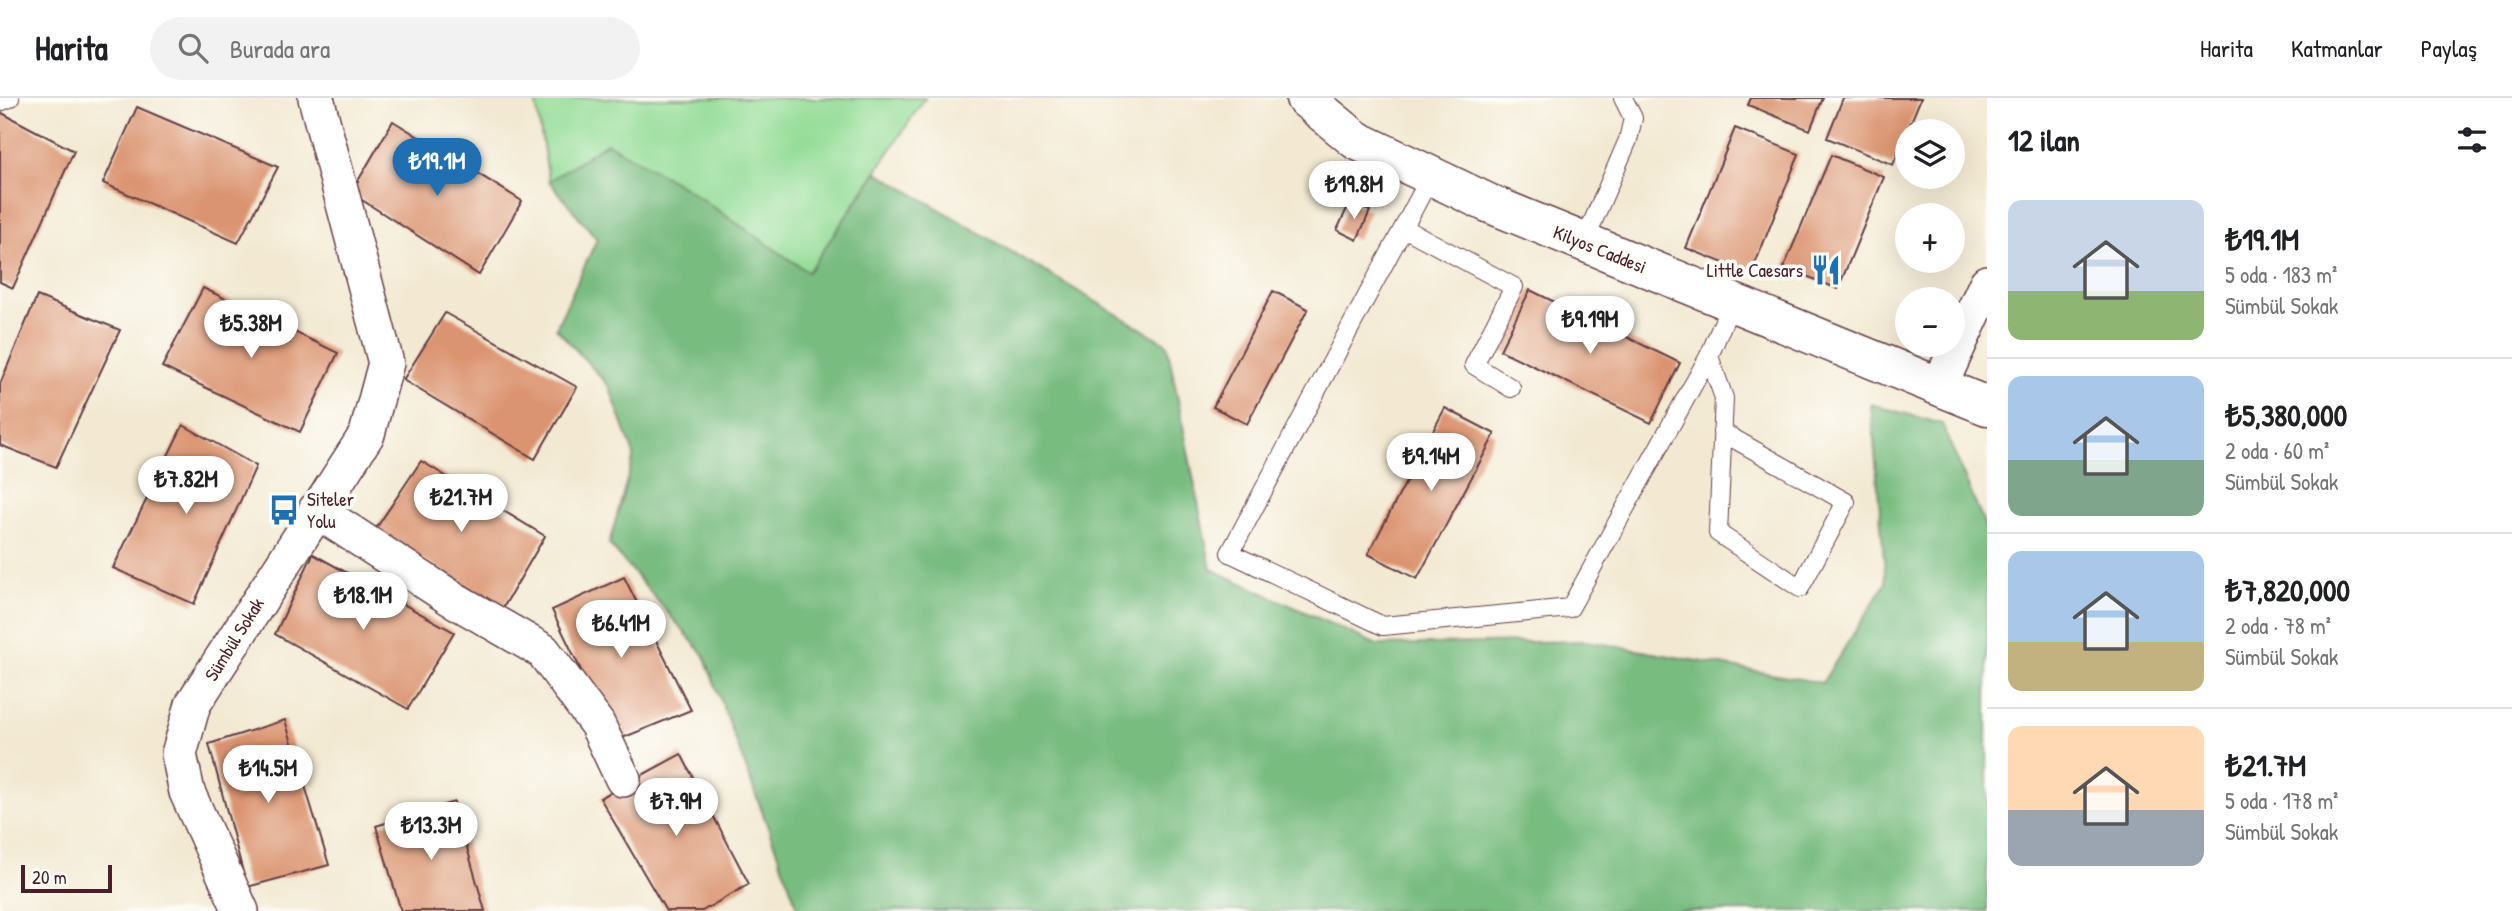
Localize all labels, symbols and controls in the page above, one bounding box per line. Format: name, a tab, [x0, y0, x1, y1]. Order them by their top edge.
search box	[150, 17, 640, 80]
text: Harita	[35, 26, 108, 70]
icon: search	[174, 29, 212, 67]
text: Burada ara	[230, 31, 330, 66]
text: Harita	[2200, 32, 2253, 64]
text: Katmanlar	[2291, 32, 2383, 64]
text: Paylaş	[2421, 32, 2477, 64]
map controls	[1895, 119, 1965, 357]
button: layers	[1895, 119, 1965, 189]
text: 12 ilan	[2008, 120, 2080, 160]
icon: filters	[2453, 121, 2491, 159]
pin: ₺19.1M	[380, 139, 494, 198]
text: ₺19.1M	[409, 145, 465, 176]
pin: ₺19.8M	[1297, 162, 1411, 221]
text: ₺19.8M	[1325, 168, 1383, 199]
button: +	[1895, 203, 1965, 273]
street label: Kilyos Caddesi	[1549, 219, 1651, 279]
text: ₺19.1M	[2225, 219, 2299, 259]
icon: home	[2064, 228, 2148, 312]
restaurant icon: Little Caesars	[1809, 253, 1843, 287]
place label: Little Caesars	[1707, 257, 1803, 283]
text: 5 oda · 183 m²	[2225, 259, 2337, 290]
button: −	[1895, 287, 1965, 357]
text: Sümbül Sokak	[2225, 290, 2338, 321]
pin: ₺9.19M	[1533, 296, 1647, 356]
pin: ₺5.38M	[194, 300, 308, 360]
text: ₺9.19M	[1562, 303, 1619, 334]
text: ₺5.38M	[220, 307, 282, 338]
text: ₺5,380,000	[2225, 395, 2347, 435]
icon: home	[2064, 404, 2148, 488]
pin: ₺9.14M	[1374, 434, 1488, 493]
text: 2 oda · 60 m²	[2225, 435, 2329, 466]
text: ₺9.14M	[1402, 440, 1460, 471]
pin: ₺7.82M	[129, 456, 243, 516]
text: ₺7.82M	[154, 463, 218, 494]
text: Sümbül Sokak	[2225, 466, 2338, 497]
pin: ₺21.7M	[404, 474, 518, 534]
text: ₺21.7M	[430, 481, 492, 512]
place label: Siteler Yolu	[307, 486, 355, 534]
bus stop icon: Siteler Yolu	[267, 493, 301, 527]
text: ₺7,820,000	[2225, 570, 2350, 610]
pin: ₺18.1M	[306, 573, 420, 632]
text: ₺18.1M	[334, 579, 392, 610]
icon: home	[2064, 579, 2148, 663]
street label: Sümbül Sokak	[198, 592, 270, 686]
pin: ₺6.41M	[564, 601, 678, 660]
text: ₺6.41M	[592, 607, 650, 638]
text: 2 oda · 78 m²	[2225, 610, 2331, 641]
text: Sümbül Sokak	[2225, 641, 2338, 672]
text: ₺21.7M	[2225, 745, 2306, 785]
pin: ₺14.5M	[211, 746, 325, 805]
text: ₺14.5M	[239, 752, 297, 783]
icon: home	[2064, 754, 2148, 838]
pin: ₺7.9M	[627, 778, 725, 838]
text: ₺7.9M	[650, 785, 702, 816]
text: 5 oda · 178 m²	[2225, 785, 2338, 816]
pin: ₺13.3M	[374, 802, 488, 862]
text: ₺13.3M	[401, 809, 461, 840]
text: Sümbül Sokak	[2225, 816, 2338, 847]
scale bar	[21, 862, 112, 894]
text: 20 m	[32, 864, 67, 890]

